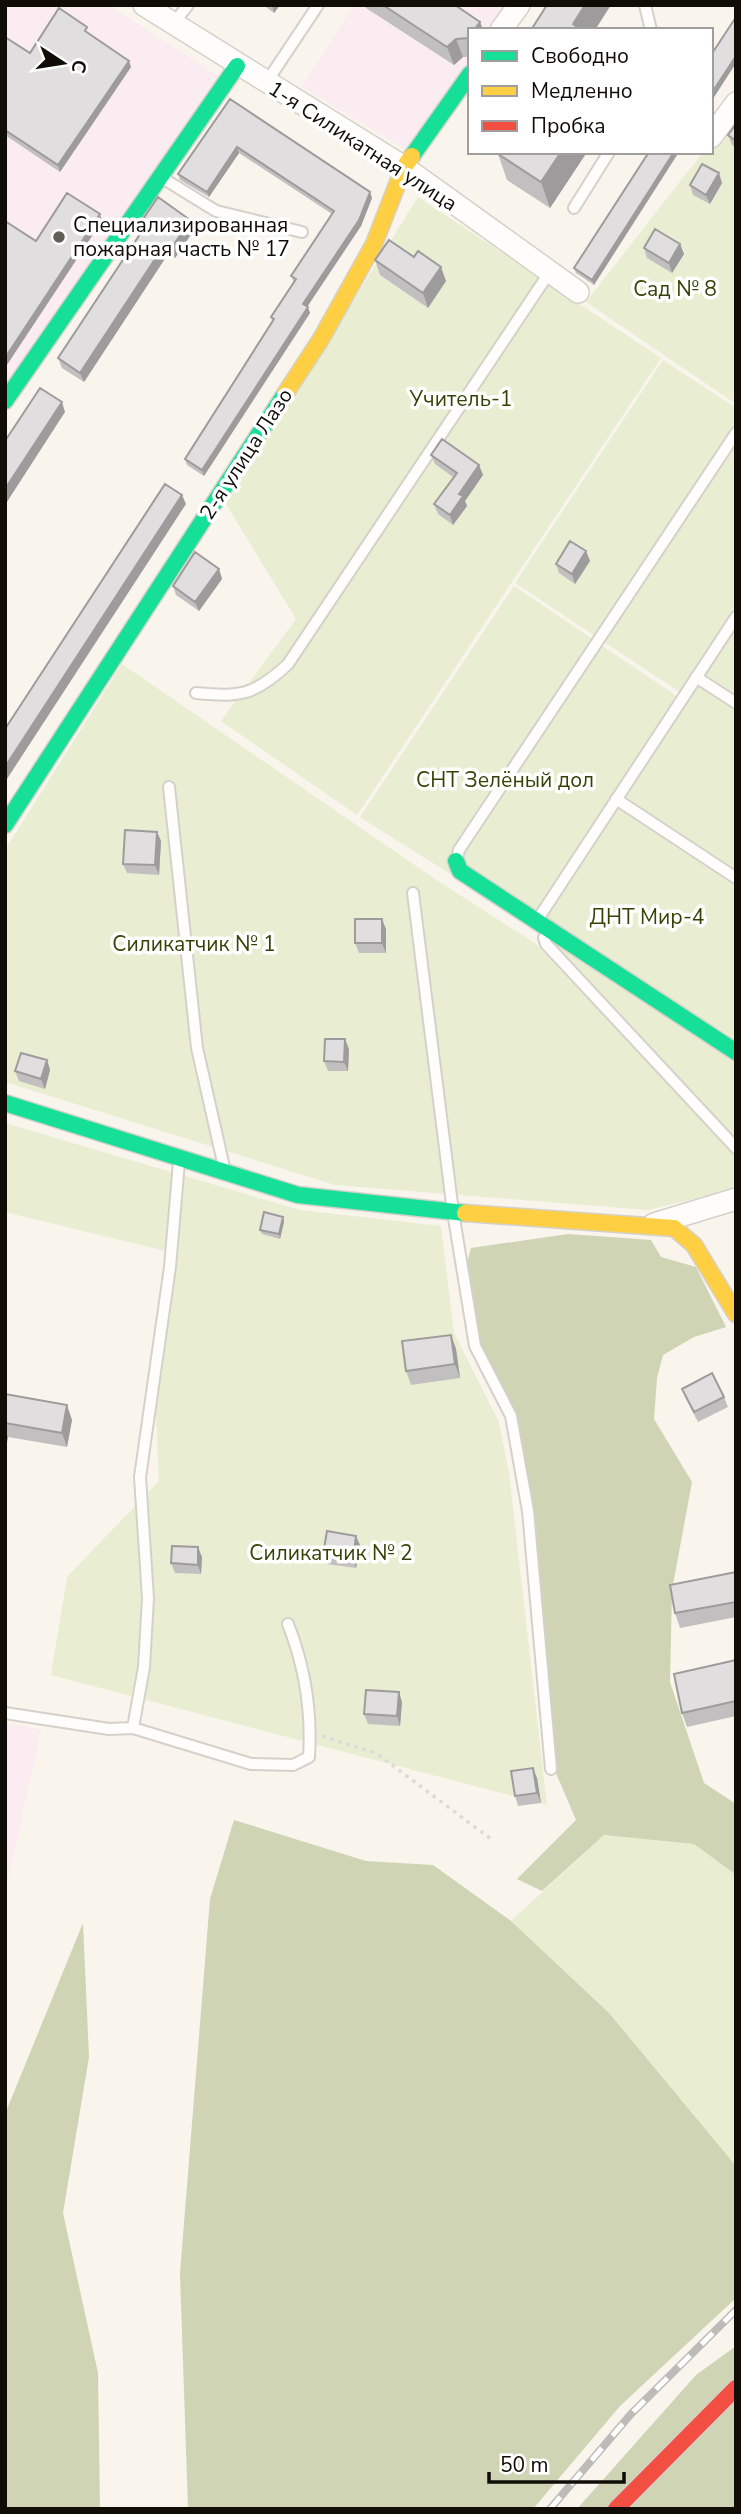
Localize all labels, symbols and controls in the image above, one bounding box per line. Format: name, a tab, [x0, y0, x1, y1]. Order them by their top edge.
north arrow	[28, 28, 98, 98]
legend	[468, 28, 713, 154]
text: Свободно	[531, 42, 629, 70]
text: С	[65, 57, 93, 75]
street label: 1-я Силикатная улица	[263, 74, 463, 218]
text: Медленно	[531, 77, 633, 105]
text: Пробка	[531, 112, 605, 140]
place label: Специализированная пожарная часть № 17	[73, 211, 290, 263]
marker: Специализированная пожарная часть № 17	[51, 229, 67, 245]
park label: Сад № 8	[633, 275, 717, 303]
street label: 2-я улица Лазо	[193, 383, 299, 525]
park label: Учитель-1	[409, 385, 512, 413]
park label: СНТ Зелёный дол	[416, 766, 594, 794]
park label: ДНТ Мир-4	[590, 903, 704, 931]
park label: Силикатчик № 1	[112, 930, 276, 958]
park label: Силикатчик № 2	[249, 1539, 413, 1567]
scale bar	[489, 2440, 624, 2484]
text: 50 m	[500, 2451, 549, 2479]

